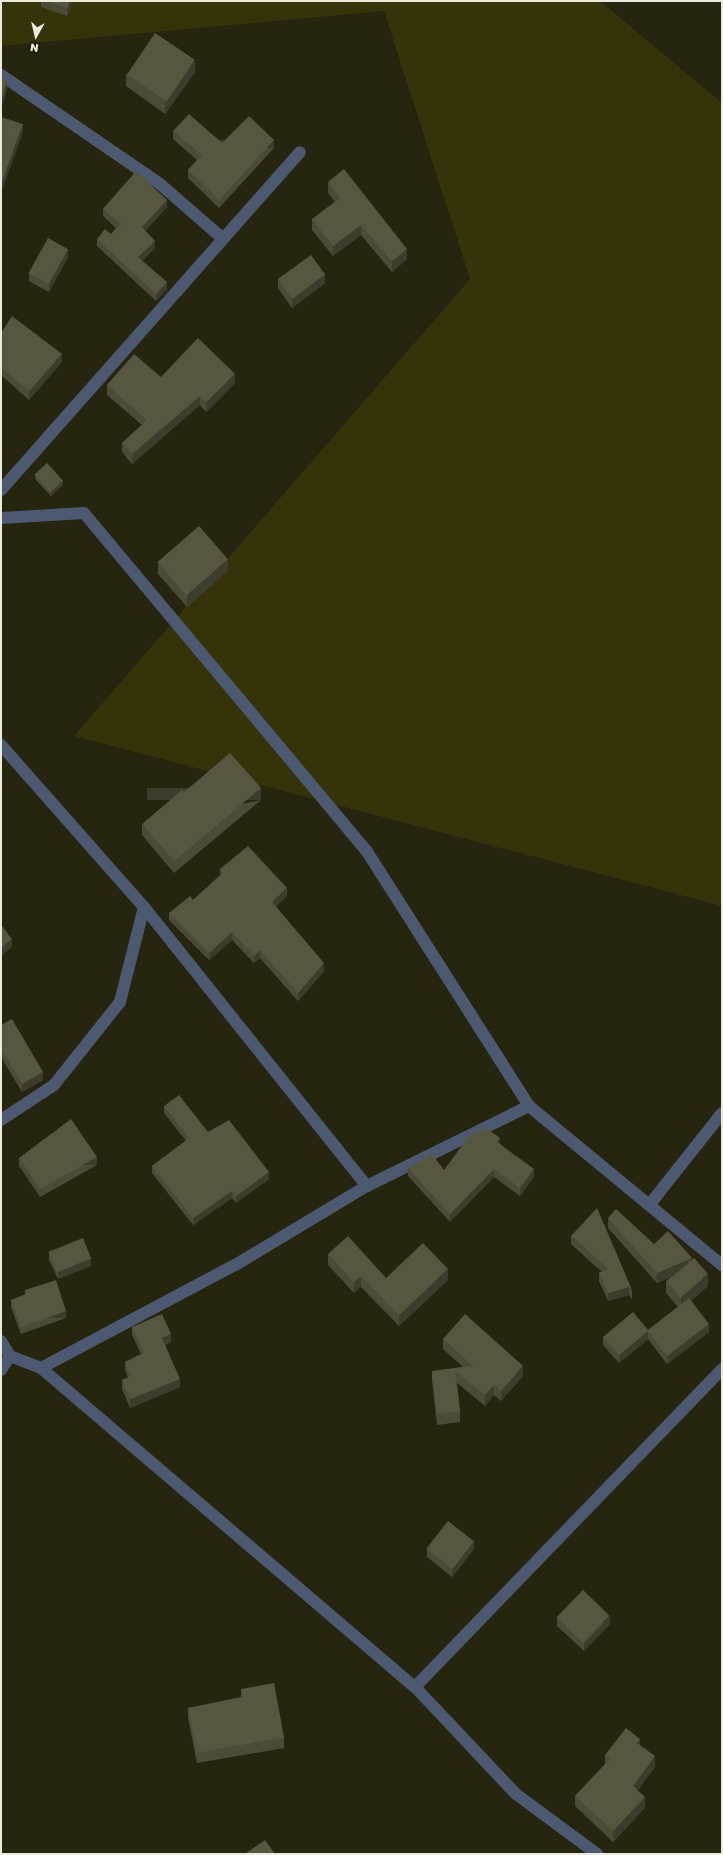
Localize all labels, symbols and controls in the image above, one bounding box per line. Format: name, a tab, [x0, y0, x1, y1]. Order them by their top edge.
north arrow	[16, 16, 56, 56]
text: N	[29, 41, 39, 55]

